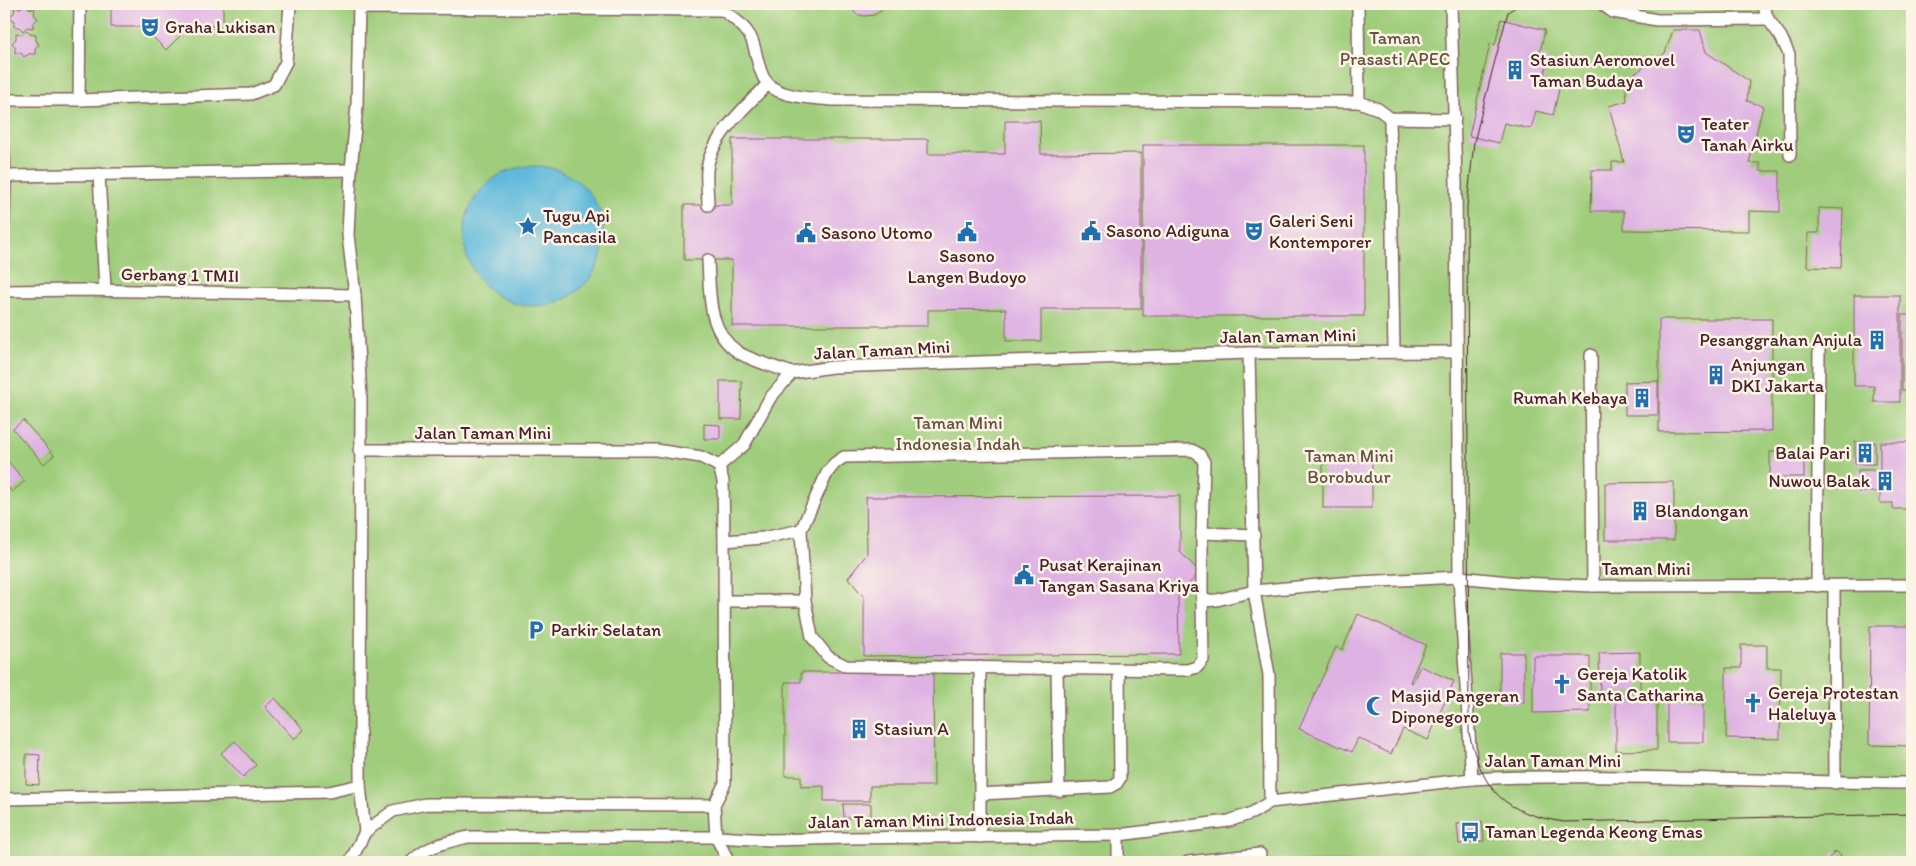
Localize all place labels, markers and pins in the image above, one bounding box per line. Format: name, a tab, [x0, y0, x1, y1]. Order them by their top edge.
theatre icon: Graha Lukisan	[139, 16, 161, 38]
place label: Graha Lukisan	[165, 16, 276, 38]
place label: Stasiun Aeromovel Taman Budaya	[1530, 49, 1675, 92]
building icon: Stasiun Aeromovel Taman Budaya	[1504, 59, 1526, 81]
place label: Teater Tanah Airku	[1701, 113, 1794, 156]
theatre icon: Teater Tanah Airku	[1675, 123, 1697, 145]
place label: Tugu Api Pancasila	[543, 205, 617, 248]
place label: Galeri Seni Kontemporer	[1269, 210, 1372, 253]
place icon: Tugu Api Pancasila	[517, 215, 539, 237]
public building icon: Sasono Adiguna	[1080, 220, 1102, 242]
place label: Sasono Adiguna	[1106, 220, 1230, 242]
theatre icon: Galeri Seni Kontemporer	[1243, 220, 1265, 242]
public building icon: Sasono Langen Budoyo	[956, 221, 978, 243]
public building icon: Sasono Utomo	[795, 222, 817, 244]
place label: Sasono Utomo	[821, 222, 933, 244]
place label: Sasono Langen Budoyo	[908, 245, 1026, 288]
place label: Pesanggrahan Anjula	[1700, 329, 1863, 351]
building icon: Pesanggrahan Anjula	[1866, 329, 1888, 351]
place label: Anjungan DKI Jakarta	[1731, 354, 1825, 397]
building icon: Anjungan DKI Jakarta	[1705, 364, 1727, 386]
place label: Rumah Kebaya	[1513, 387, 1627, 409]
building icon: Rumah Kebaya	[1631, 387, 1653, 409]
place label: Balai Pari	[1775, 442, 1850, 464]
building icon: Balai Pari	[1854, 442, 1876, 464]
place label: Nuwou Balak	[1769, 470, 1871, 492]
building icon: Nuwou Balak	[1874, 470, 1896, 492]
building icon: Blandongan	[1629, 500, 1651, 522]
place label: Blandongan	[1655, 500, 1749, 522]
place label: Pusat Kerajinan Tangan Sasana Kriya	[1039, 554, 1200, 597]
public building icon: Pusat Kerajinan Tangan Sasana Kriya	[1013, 564, 1035, 586]
parking icon: Parkir Selatan	[525, 619, 547, 641]
place label: Parkir Selatan	[551, 619, 661, 641]
place label: Gereja Katolik Santa Catharina	[1577, 663, 1705, 706]
church icon: Gereja Katolik Santa Catharina	[1551, 673, 1573, 695]
place label: Gereja Protestan Haleluya	[1768, 682, 1899, 725]
place label: Masjid Pangeran Diponegoro	[1391, 685, 1519, 728]
church icon: Gereja Protestan Haleluya	[1742, 692, 1764, 714]
mosque icon: Masjid Pangeran Diponegoro	[1365, 695, 1387, 717]
building icon: Stasiun A	[848, 718, 870, 740]
place label: Stasiun A	[874, 718, 949, 740]
bus stop icon: Taman Legenda Keong Emas	[1459, 821, 1481, 843]
place label: Taman Legenda Keong Emas	[1485, 821, 1703, 843]

